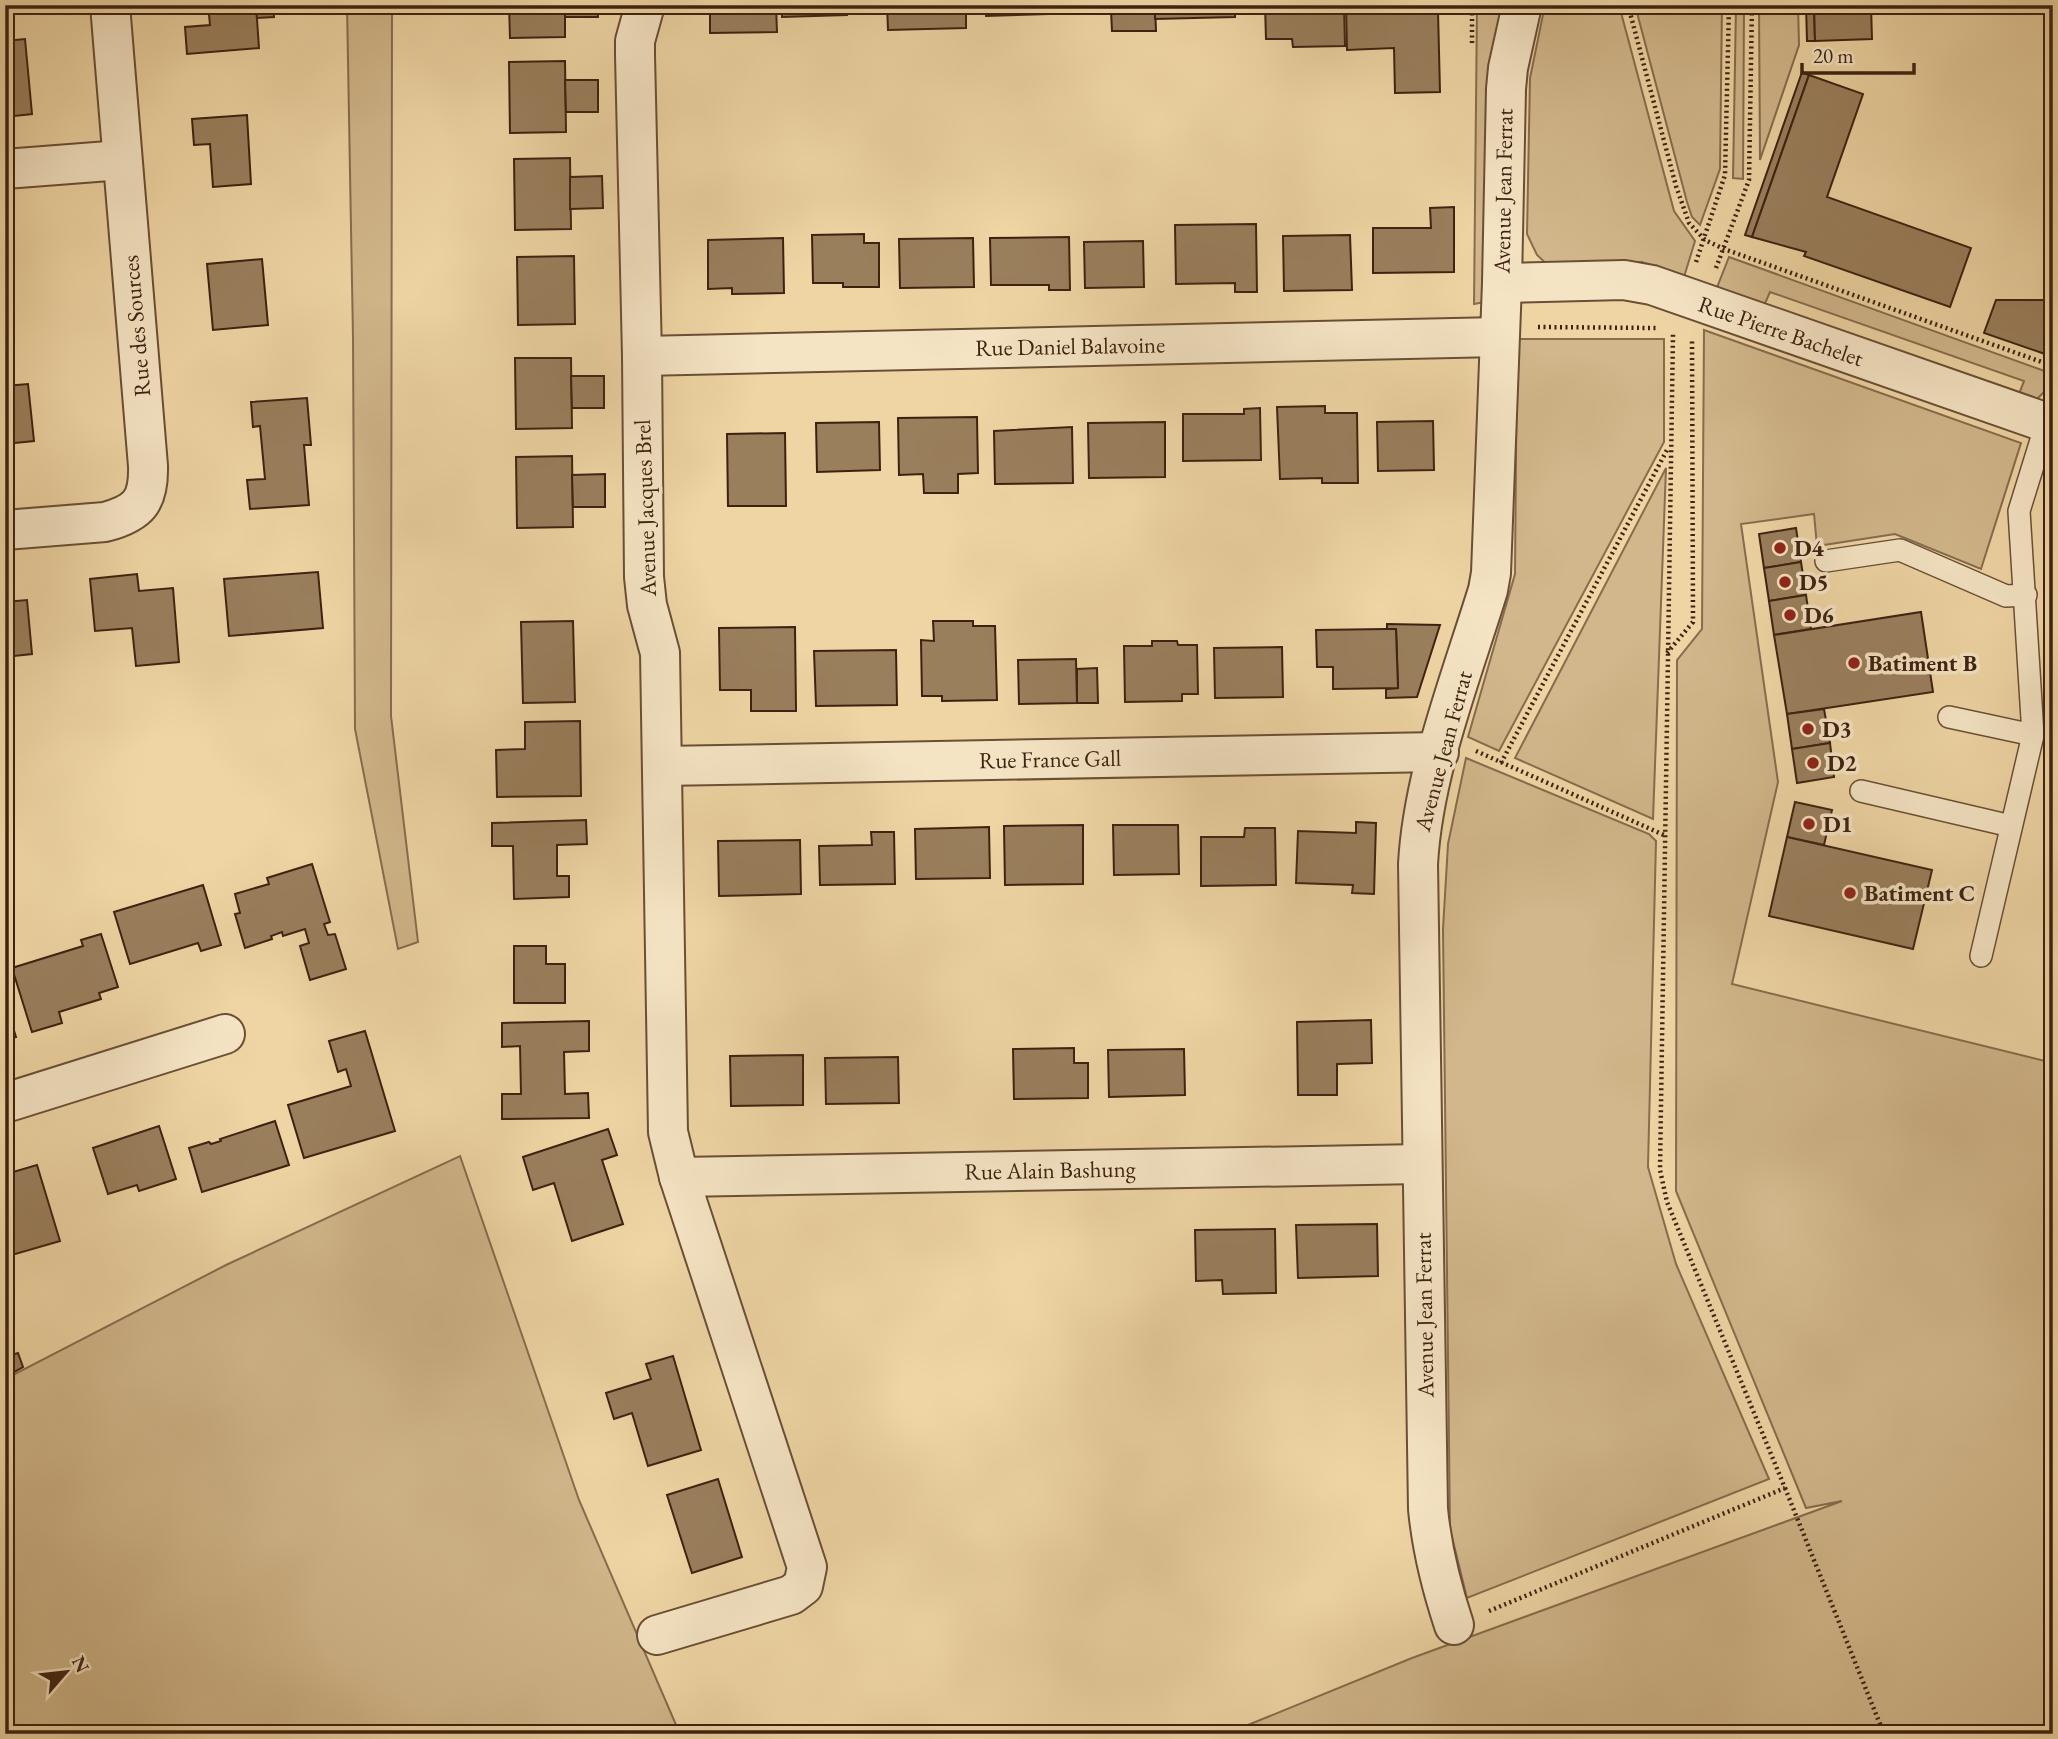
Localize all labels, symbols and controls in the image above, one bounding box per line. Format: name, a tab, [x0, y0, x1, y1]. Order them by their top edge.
scale bar	[1802, 32, 1914, 76]
text: 20 m	[1813, 42, 1854, 69]
street label: Avenue Jean Ferrat	[1487, 107, 1519, 275]
street label: Rue des Sources	[115, 254, 157, 398]
street label: Rue Pierre Bachelet	[1694, 289, 1868, 374]
street label: Rue Daniel Balavoine	[975, 329, 1165, 363]
street label: Avenue Jacques Brel	[627, 418, 663, 598]
place label: D4	[1794, 533, 1825, 563]
marker: D4	[1772, 540, 1788, 556]
place label: D5	[1799, 567, 1829, 597]
marker: D5	[1777, 574, 1793, 590]
place label: D6	[1804, 600, 1834, 630]
marker: D6	[1782, 607, 1798, 623]
place label: Batiment B	[1868, 648, 1977, 678]
marker: Batiment B	[1846, 655, 1862, 671]
street label: Avenue Jean Ferrat	[1407, 667, 1479, 836]
place label: D3	[1822, 714, 1852, 744]
marker: D3	[1800, 721, 1816, 737]
street label: Rue France Gall	[979, 743, 1122, 775]
place label: D2	[1827, 748, 1857, 778]
marker: D2	[1805, 755, 1821, 771]
place label: D1	[1823, 809, 1853, 839]
marker: D1	[1801, 816, 1817, 832]
place label: Batiment C	[1864, 878, 1975, 908]
marker: Batiment C	[1842, 885, 1858, 901]
street label: Rue Alain Bashung	[964, 1153, 1137, 1186]
street label: Avenue Jean Ferrat	[1408, 1231, 1440, 1399]
north arrow	[32, 1638, 102, 1708]
text: N	[66, 1652, 96, 1677]

